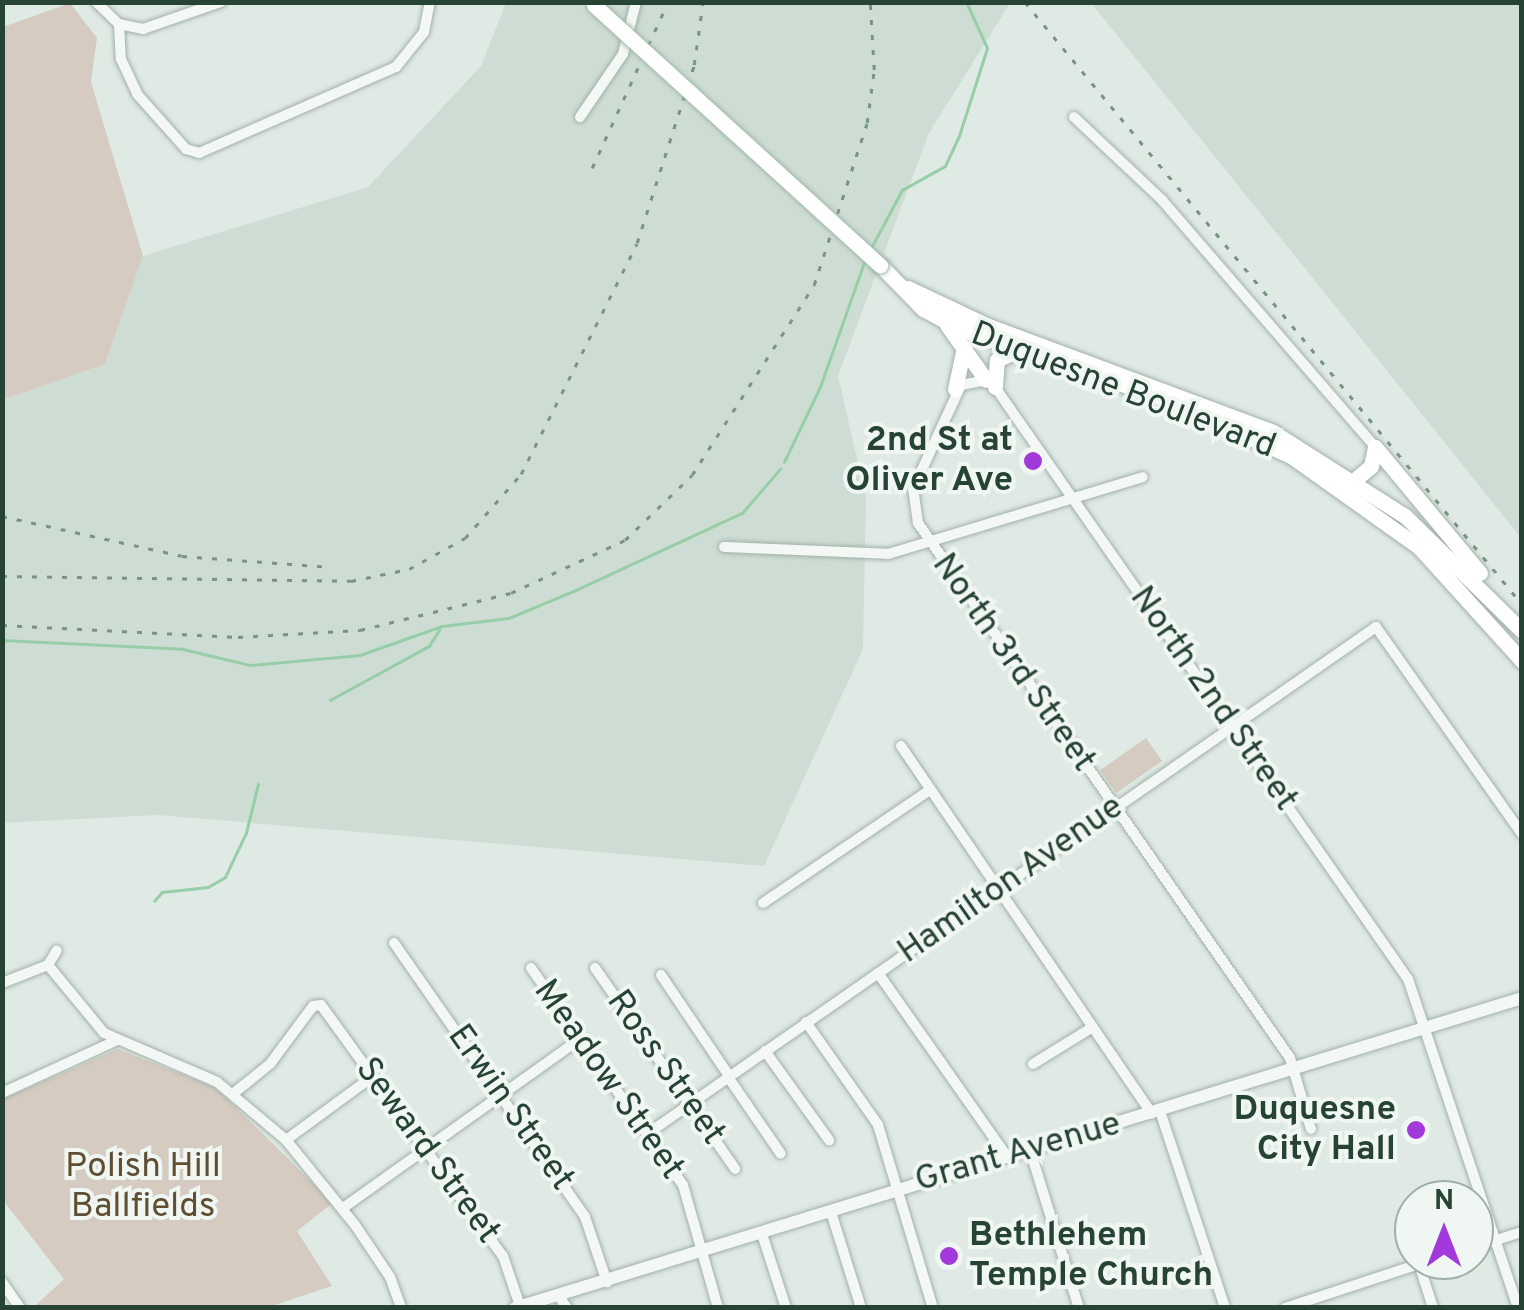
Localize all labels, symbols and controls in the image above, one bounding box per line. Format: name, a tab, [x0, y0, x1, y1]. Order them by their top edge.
street label: Duquesne Boulevard	[965, 313, 1281, 469]
place label: 2nd St at Oliver Ave	[844, 420, 1013, 502]
marker: 2nd St at Oliver Ave	[1022, 450, 1044, 472]
street label: North 3rd Street	[922, 546, 1104, 780]
street label: North 2nd Street	[1120, 579, 1306, 819]
street label: Hamilton Avenue	[890, 786, 1132, 974]
street label: Meadow Street	[524, 972, 692, 1188]
street label: Ross Street	[596, 983, 734, 1153]
street label: Erwin Street	[438, 1017, 582, 1199]
street label: Seward Street	[346, 1050, 508, 1252]
place label: Duquesne City Hall	[1233, 1089, 1396, 1171]
street label: Grant Avenue	[910, 1103, 1126, 1203]
marker: Duquesne City Hall	[1405, 1119, 1427, 1141]
park label: Polish Hill Ballfields	[65, 1146, 221, 1228]
north arrow	[1394, 1180, 1494, 1280]
text: N	[1434, 1184, 1454, 1220]
place label: Bethlehem Temple Church	[969, 1215, 1213, 1297]
marker: Bethlehem Temple Church	[938, 1245, 960, 1267]

